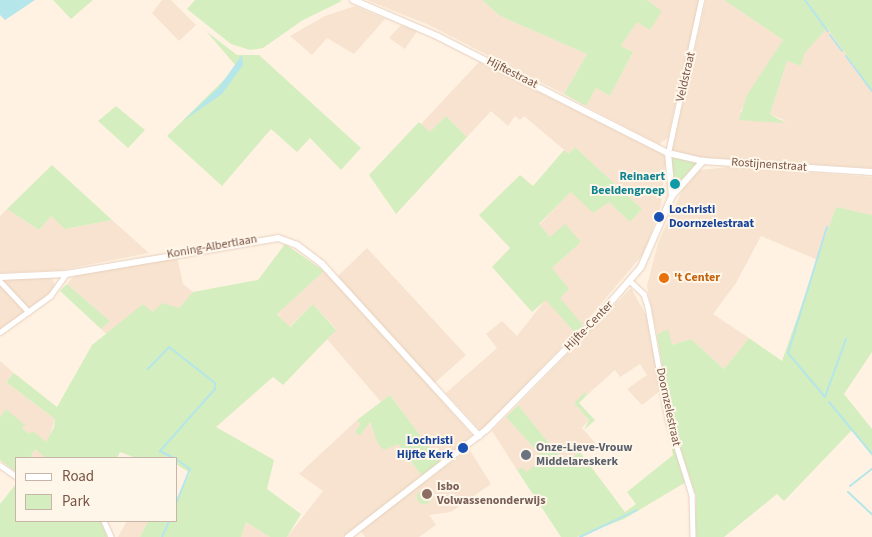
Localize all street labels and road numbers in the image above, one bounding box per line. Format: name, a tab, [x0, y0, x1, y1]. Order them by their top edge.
street label: Veldstraat	[673, 51, 699, 103]
street label: Hijftestraat	[484, 54, 540, 92]
street label: Rostijnenstraat	[731, 155, 807, 175]
street label: Koning-Albertlaan	[166, 232, 258, 262]
street label: Hijfte-Center	[562, 298, 616, 354]
street label: Doornzelestraat	[653, 366, 683, 448]

